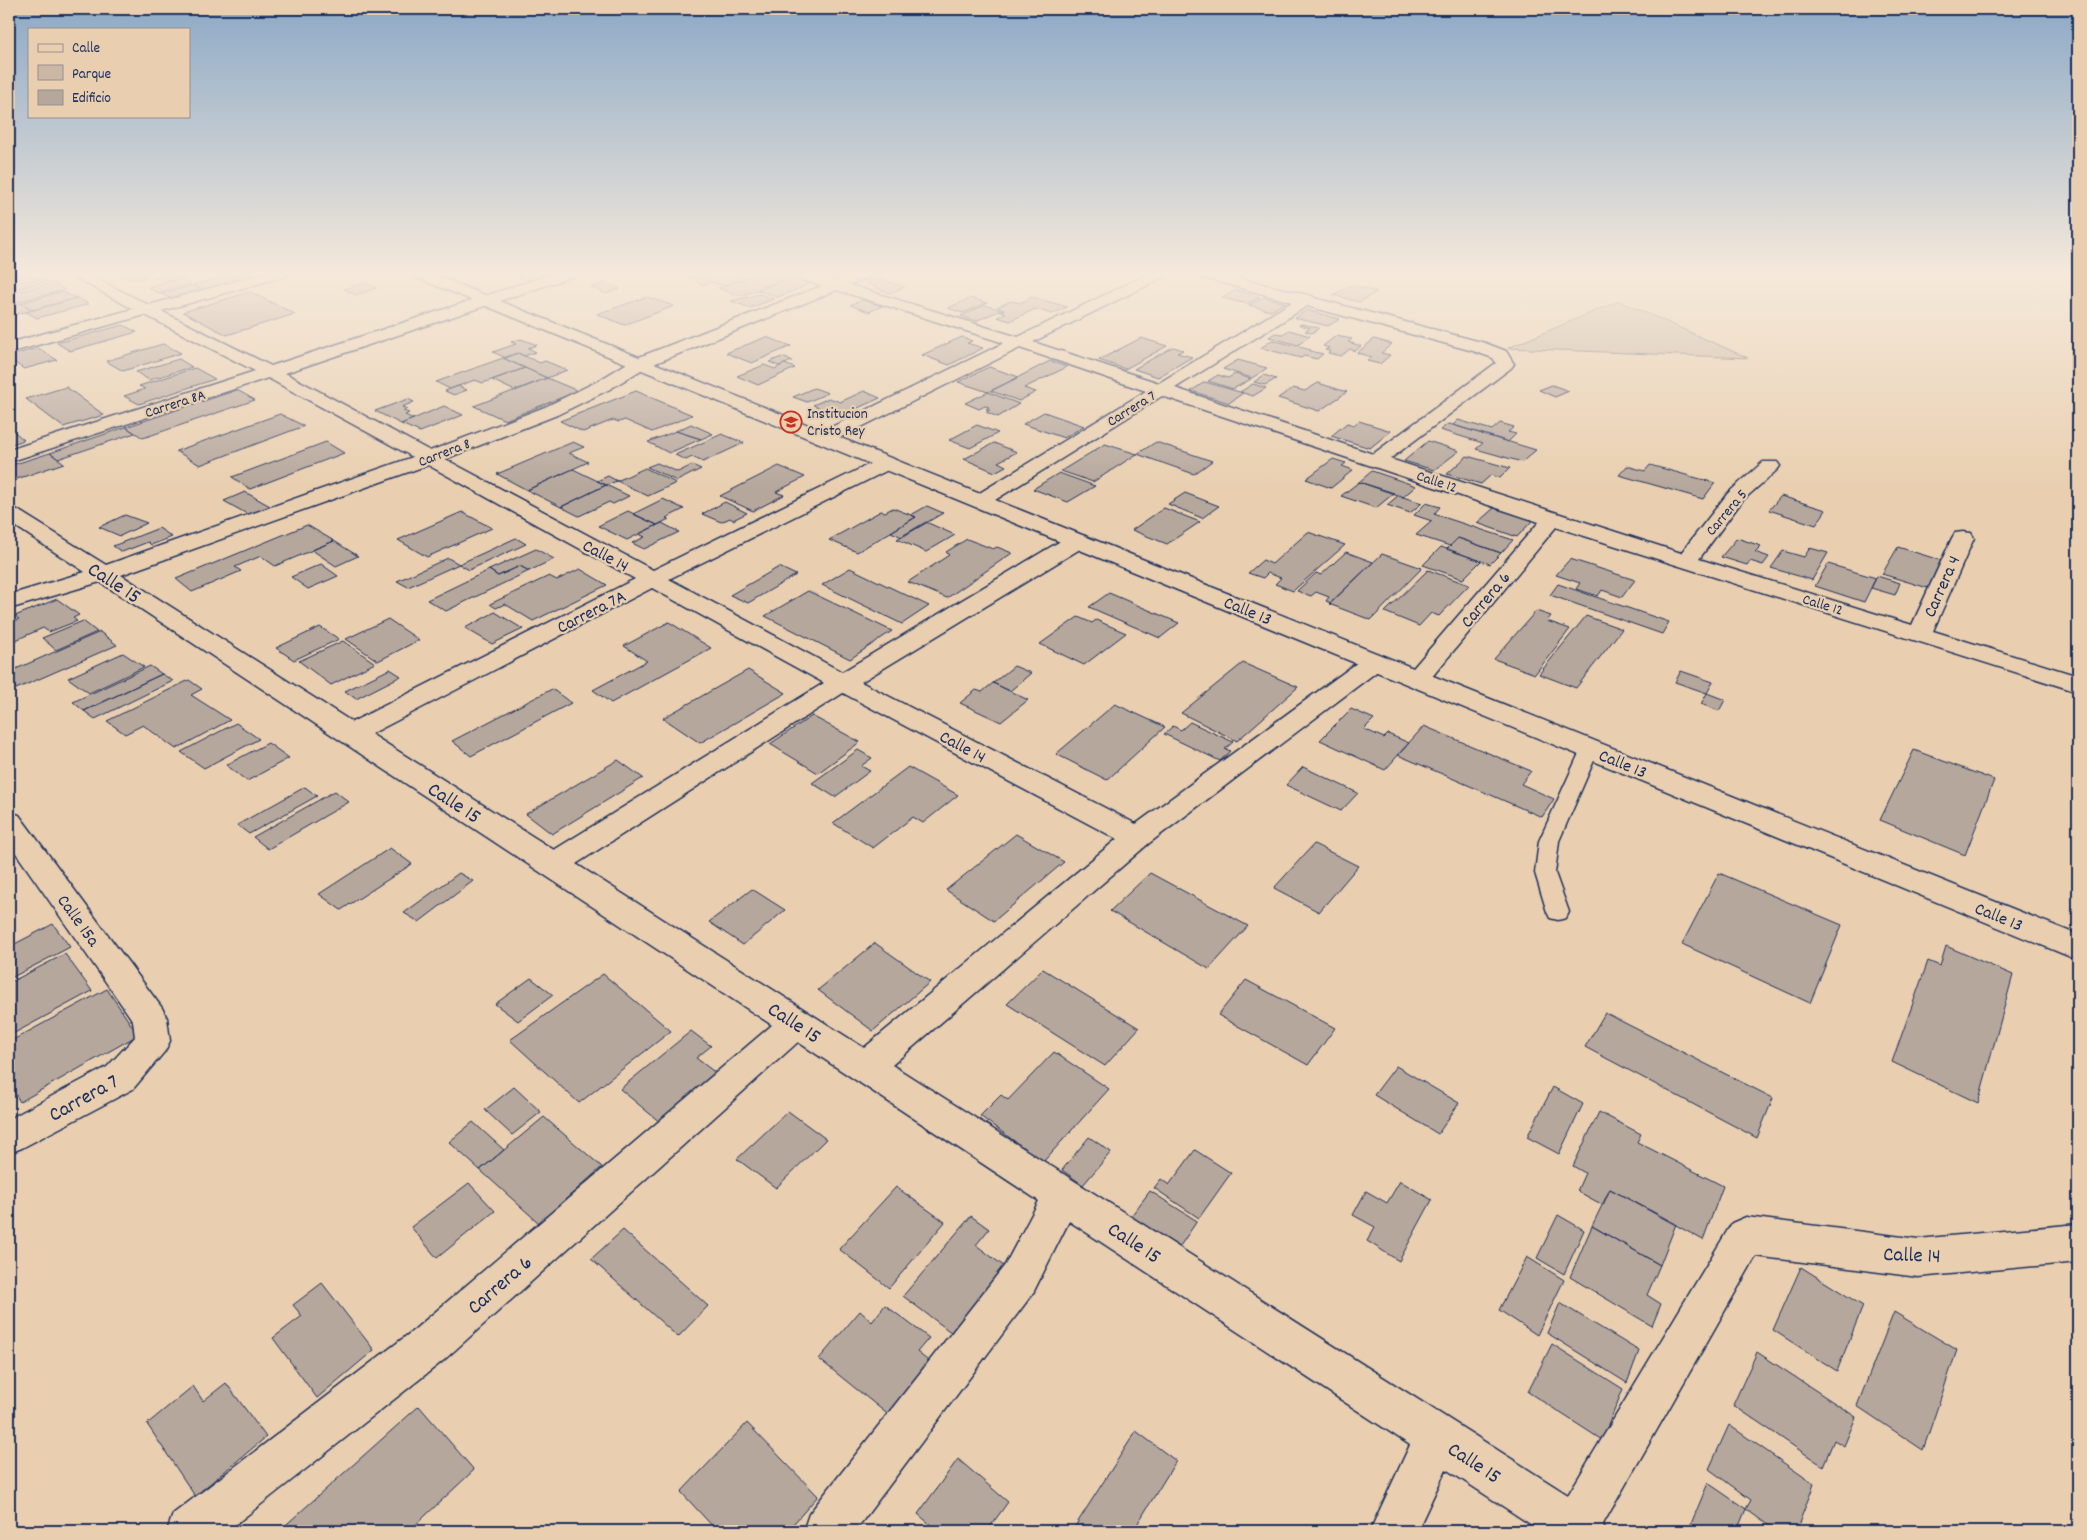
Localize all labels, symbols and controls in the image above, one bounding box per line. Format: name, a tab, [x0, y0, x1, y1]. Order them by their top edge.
legend	[28, 28, 190, 118]
text: Calle	[72, 38, 101, 60]
text: Parque	[72, 64, 112, 86]
text: Edificio	[72, 88, 111, 110]
street label: Carrera 8A	[143, 385, 209, 425]
street label: Carrera 7	[1103, 386, 1161, 433]
place label: Institucion Cristo Rey	[807, 404, 868, 443]
school or university icon: Institucion Cristo Rey	[779, 410, 803, 434]
street label: Carrera 8	[415, 434, 474, 474]
street label: Calle 12	[1413, 466, 1460, 500]
street label: Carrera 5	[1701, 485, 1754, 541]
street label: Calle 14	[577, 535, 632, 580]
street label: Carrera 4	[1919, 552, 1968, 622]
street label: Calle 15	[81, 556, 146, 613]
street label: Carrera 6	[1456, 567, 1518, 634]
street label: Carrera 7A	[553, 585, 631, 641]
street label: Calle 12	[1799, 589, 1845, 622]
street label: Calle 13	[1219, 591, 1275, 633]
street label: Calle 14	[934, 726, 989, 771]
street label: Calle 13	[1594, 744, 1650, 786]
street label: Calle 15	[421, 776, 486, 833]
street label: Calle 15a	[50, 890, 105, 953]
street label: Calle 13	[1970, 897, 2026, 939]
street label: Calle 15	[761, 996, 826, 1053]
street label: Carrera 7	[44, 1068, 125, 1131]
street label: Calle 15	[1101, 1216, 1166, 1273]
street label: Calle 14	[1883, 1241, 1941, 1273]
street label: Carrera 6	[462, 1249, 540, 1323]
street label: Calle 15	[1441, 1436, 1506, 1493]

